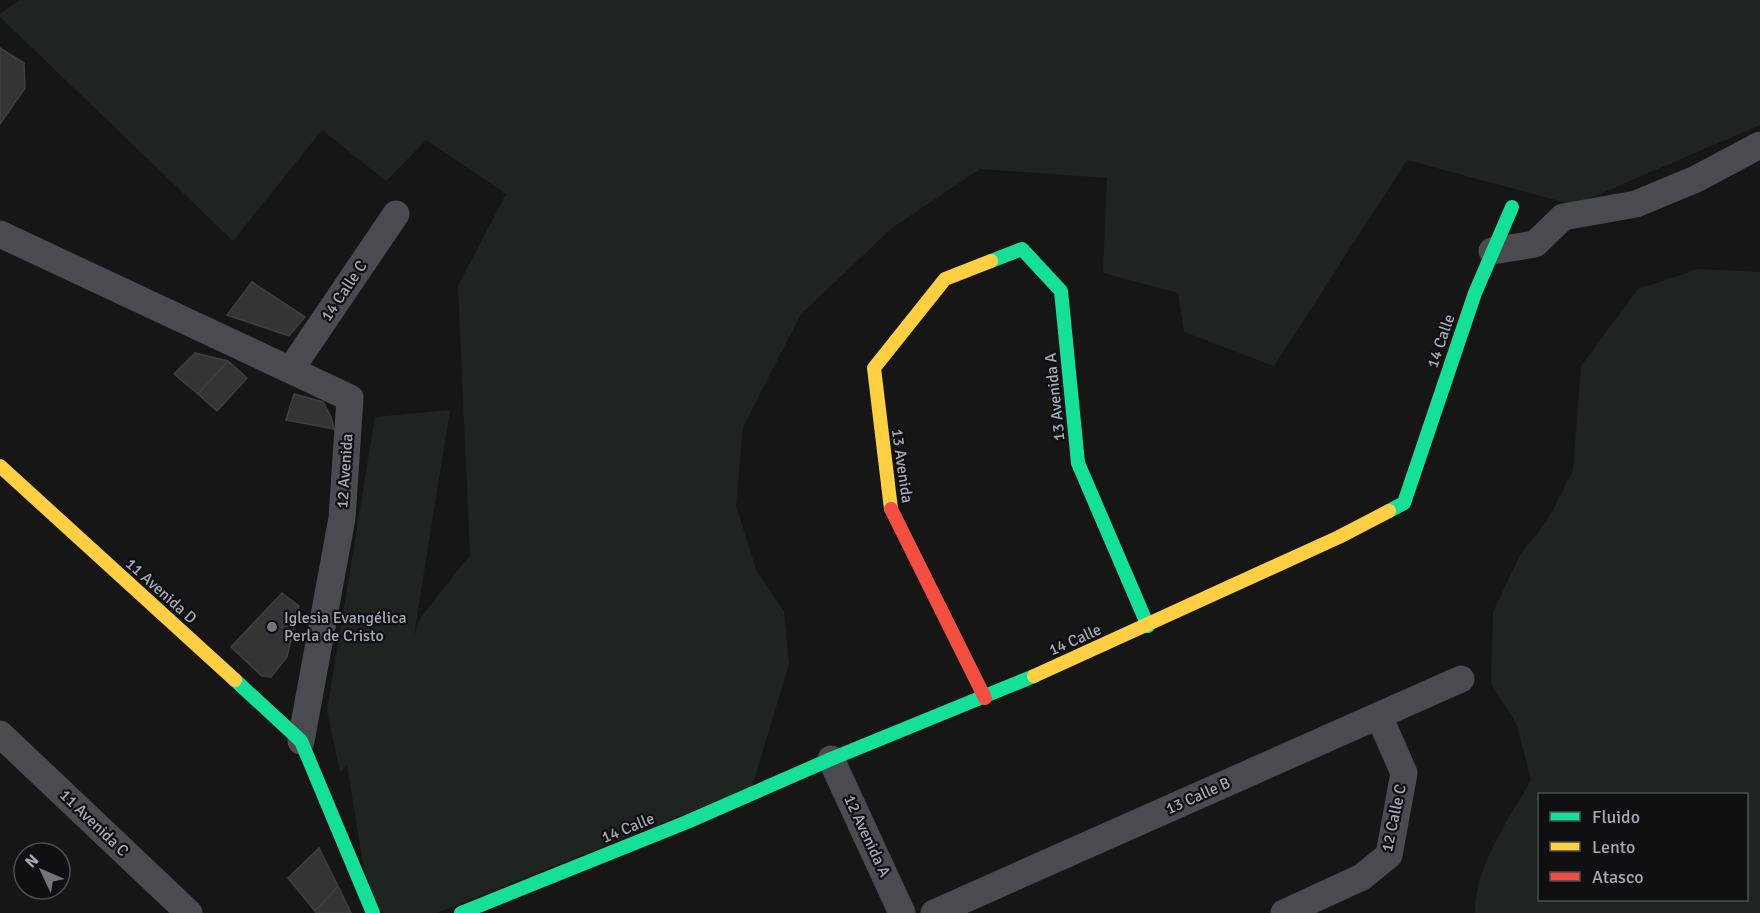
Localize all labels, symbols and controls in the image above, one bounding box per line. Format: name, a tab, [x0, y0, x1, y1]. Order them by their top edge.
street label: 14 Calle C	[316, 257, 372, 325]
street label: 14 Calle	[1423, 311, 1459, 371]
street label: 13 Avenida A	[1040, 352, 1070, 442]
street label: 13 Avenida	[887, 427, 917, 505]
street label: 12 Avenida	[332, 433, 358, 509]
street label: 11 Avenida D	[121, 554, 201, 628]
place label: Iglesia Evangélica Perla de Cristo	[284, 608, 407, 646]
marker: Iglesia Evangélica Perla de Cristo	[265, 620, 279, 634]
street label: 14 Calle	[1046, 620, 1104, 660]
street label: 13 Calle B	[1163, 773, 1233, 819]
street label: 12 Calle C	[1377, 782, 1411, 854]
street label: 11 Avenida C	[55, 785, 133, 861]
street label: 12 Avenida A	[839, 792, 895, 880]
legend	[1538, 793, 1748, 901]
text: Fluido	[1592, 806, 1640, 828]
street label: 14 Calle	[599, 808, 657, 848]
text: Lento	[1592, 836, 1635, 858]
north arrow	[12, 841, 72, 901]
text: N	[21, 850, 43, 872]
text: Atasco	[1592, 866, 1644, 888]

